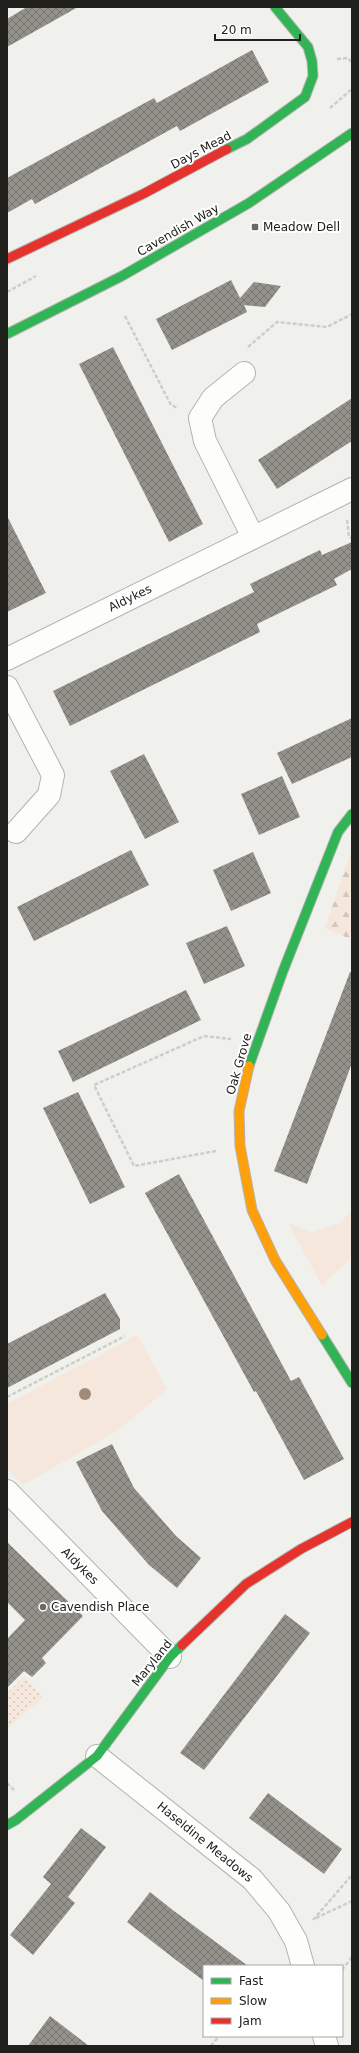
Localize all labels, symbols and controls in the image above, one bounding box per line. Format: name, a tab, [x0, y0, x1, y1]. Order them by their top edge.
scale bar	[215, 16, 300, 42]
text: 20 m	[221, 23, 252, 37]
street label: Days Mead	[168, 128, 234, 172]
street label: Cavendish Way	[135, 201, 221, 259]
place label: Meadow Dell	[263, 220, 340, 234]
marker: Meadow Dell	[250, 222, 260, 232]
street label: Aldykes	[106, 582, 154, 614]
street label: Oak Grove	[224, 1032, 254, 1096]
street label: Aldykes	[59, 1545, 101, 1587]
place label: Cavendish Place	[51, 1600, 149, 1614]
marker: Cavendish Place	[38, 1602, 48, 1612]
street label: Maryland	[129, 1637, 175, 1689]
street label: Haseldine Meadows	[154, 1799, 256, 1885]
legend	[203, 1965, 343, 2037]
text: Fast	[239, 1974, 263, 1988]
text: Slow	[239, 1994, 267, 2008]
text: Jam	[238, 2014, 262, 2028]

